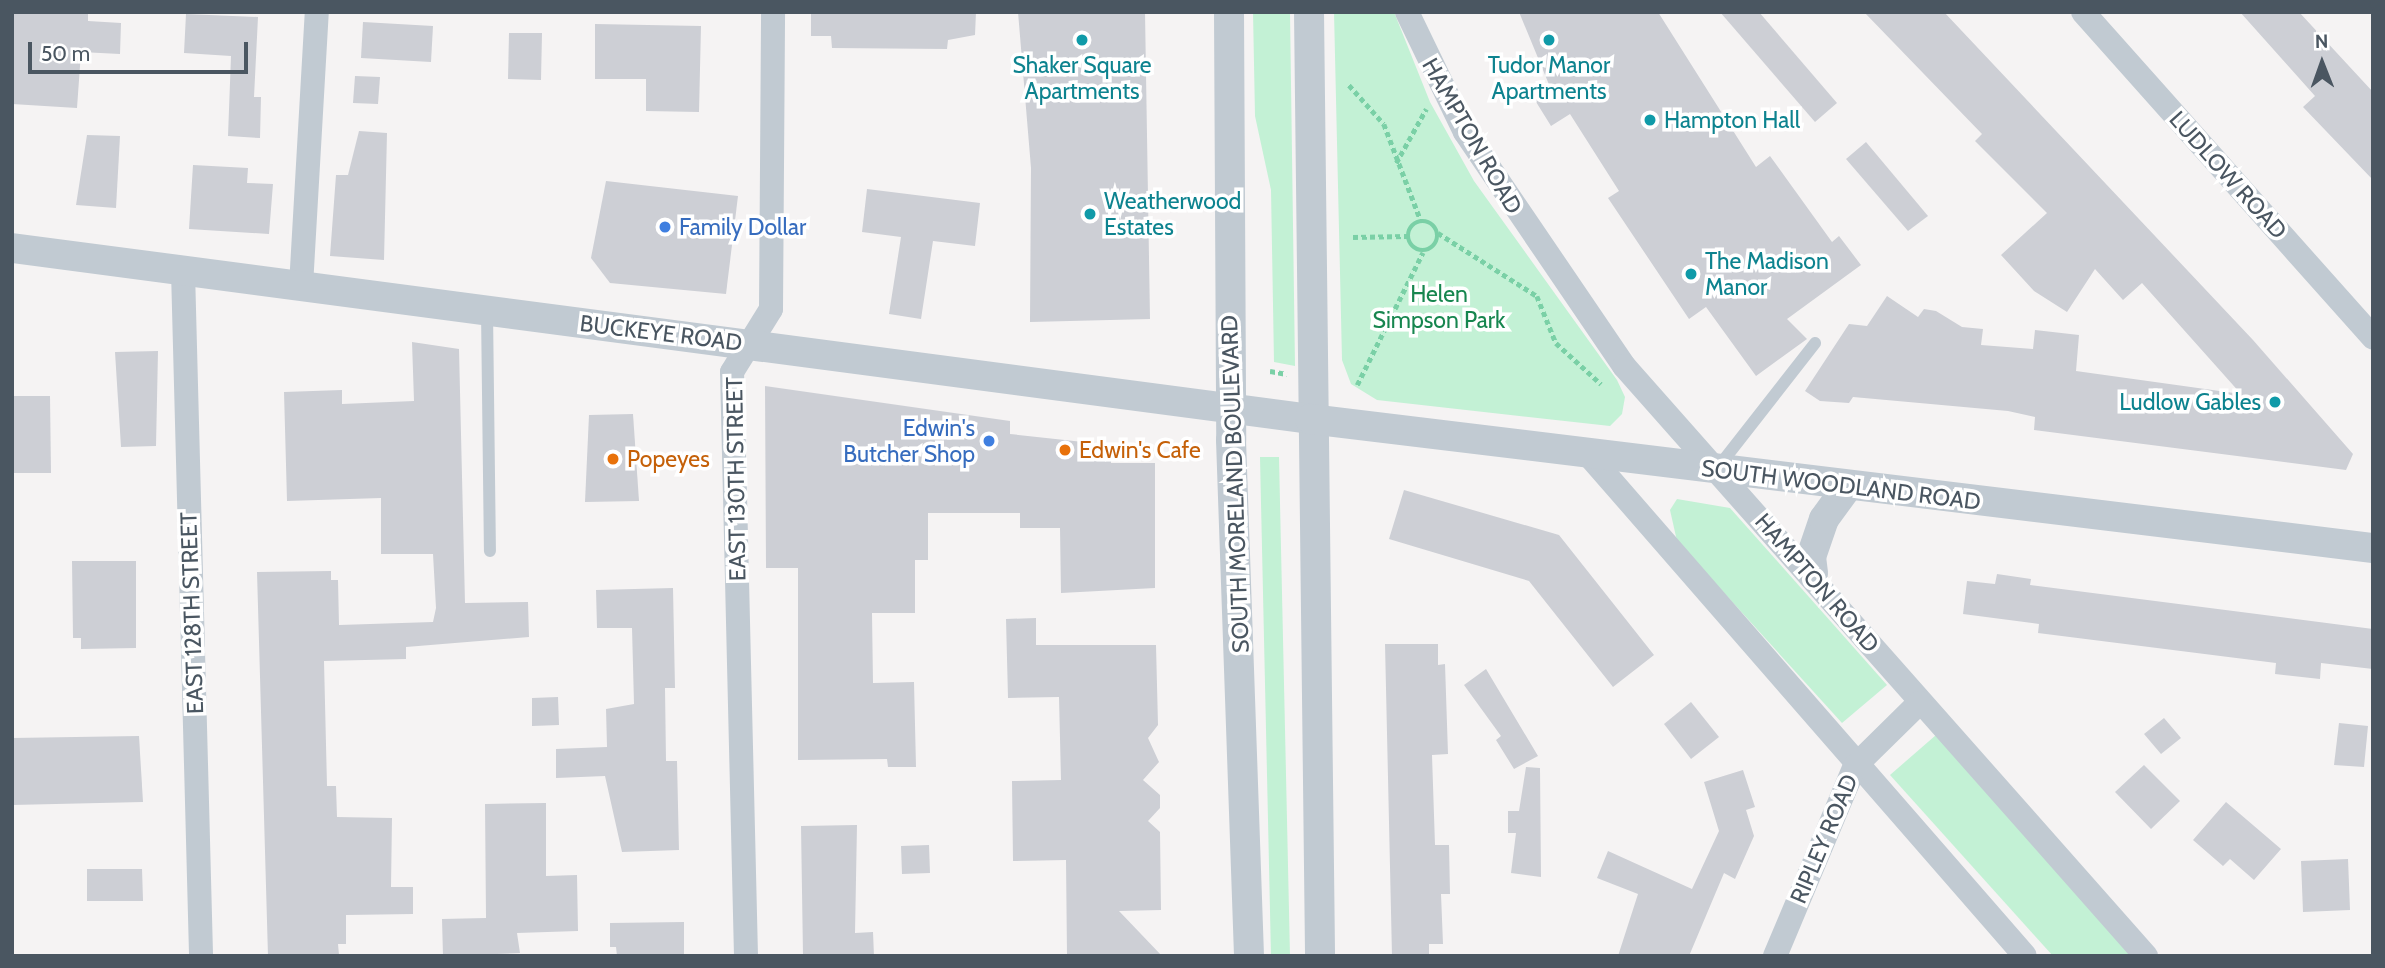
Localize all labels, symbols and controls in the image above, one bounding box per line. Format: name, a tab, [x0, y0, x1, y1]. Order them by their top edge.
scale bar	[32, 28, 252, 72]
north arrow	[2287, 28, 2357, 98]
text: N	[2315, 30, 2329, 53]
marker: Shaker Square Apartments	[1074, 32, 1090, 48]
marker: Tudor Manor Apartments	[1541, 32, 1557, 48]
text: 50 m	[41, 41, 90, 66]
place label: Shaker Square Apartments	[1013, 51, 1151, 105]
place label: Tudor Manor Apartments	[1488, 51, 1610, 105]
street label: HAMPTON ROAD	[1416, 53, 1528, 219]
place label: Hampton Hall	[1664, 106, 1800, 134]
street label: LUDLOW ROAD	[2164, 106, 2292, 244]
marker: Hampton Hall	[1642, 112, 1658, 128]
place label: Weatherwood Estates	[1104, 187, 1241, 241]
marker: Weatherwood Estates	[1082, 206, 1098, 222]
place label: Family Dollar	[679, 213, 806, 241]
marker: Family Dollar	[657, 219, 673, 235]
place label: The Madison Manor	[1705, 247, 1829, 301]
marker: The Madison Manor	[1683, 266, 1699, 282]
park label: Helen Simpson Park	[1373, 280, 1505, 334]
street label: BUCKEYE ROAD	[578, 309, 744, 357]
street label: SOUTH MORELAND BOULEVARD	[1215, 315, 1255, 653]
street label: EAST 130TH STREET	[720, 377, 752, 581]
place label: Ludlow Gables	[2119, 388, 2261, 416]
marker: Ludlow Gables	[2267, 394, 2283, 410]
place label: Edwin's Butcher Shop	[843, 414, 975, 468]
marker: Edwin's Butcher Shop	[981, 433, 997, 449]
place label: Edwin's Cafe	[1079, 436, 1201, 464]
marker: Edwin's Cafe	[1057, 442, 1073, 458]
place label: Popeyes	[627, 445, 710, 473]
marker: Popeyes	[605, 451, 621, 467]
street label: SOUTH WOODLAND ROAD	[1700, 454, 1982, 516]
street label: HAMPTON ROAD	[1749, 508, 1885, 658]
street label: EAST 128TH STREET	[175, 512, 209, 714]
street label: RIPLEY ROAD	[1784, 770, 1864, 908]

